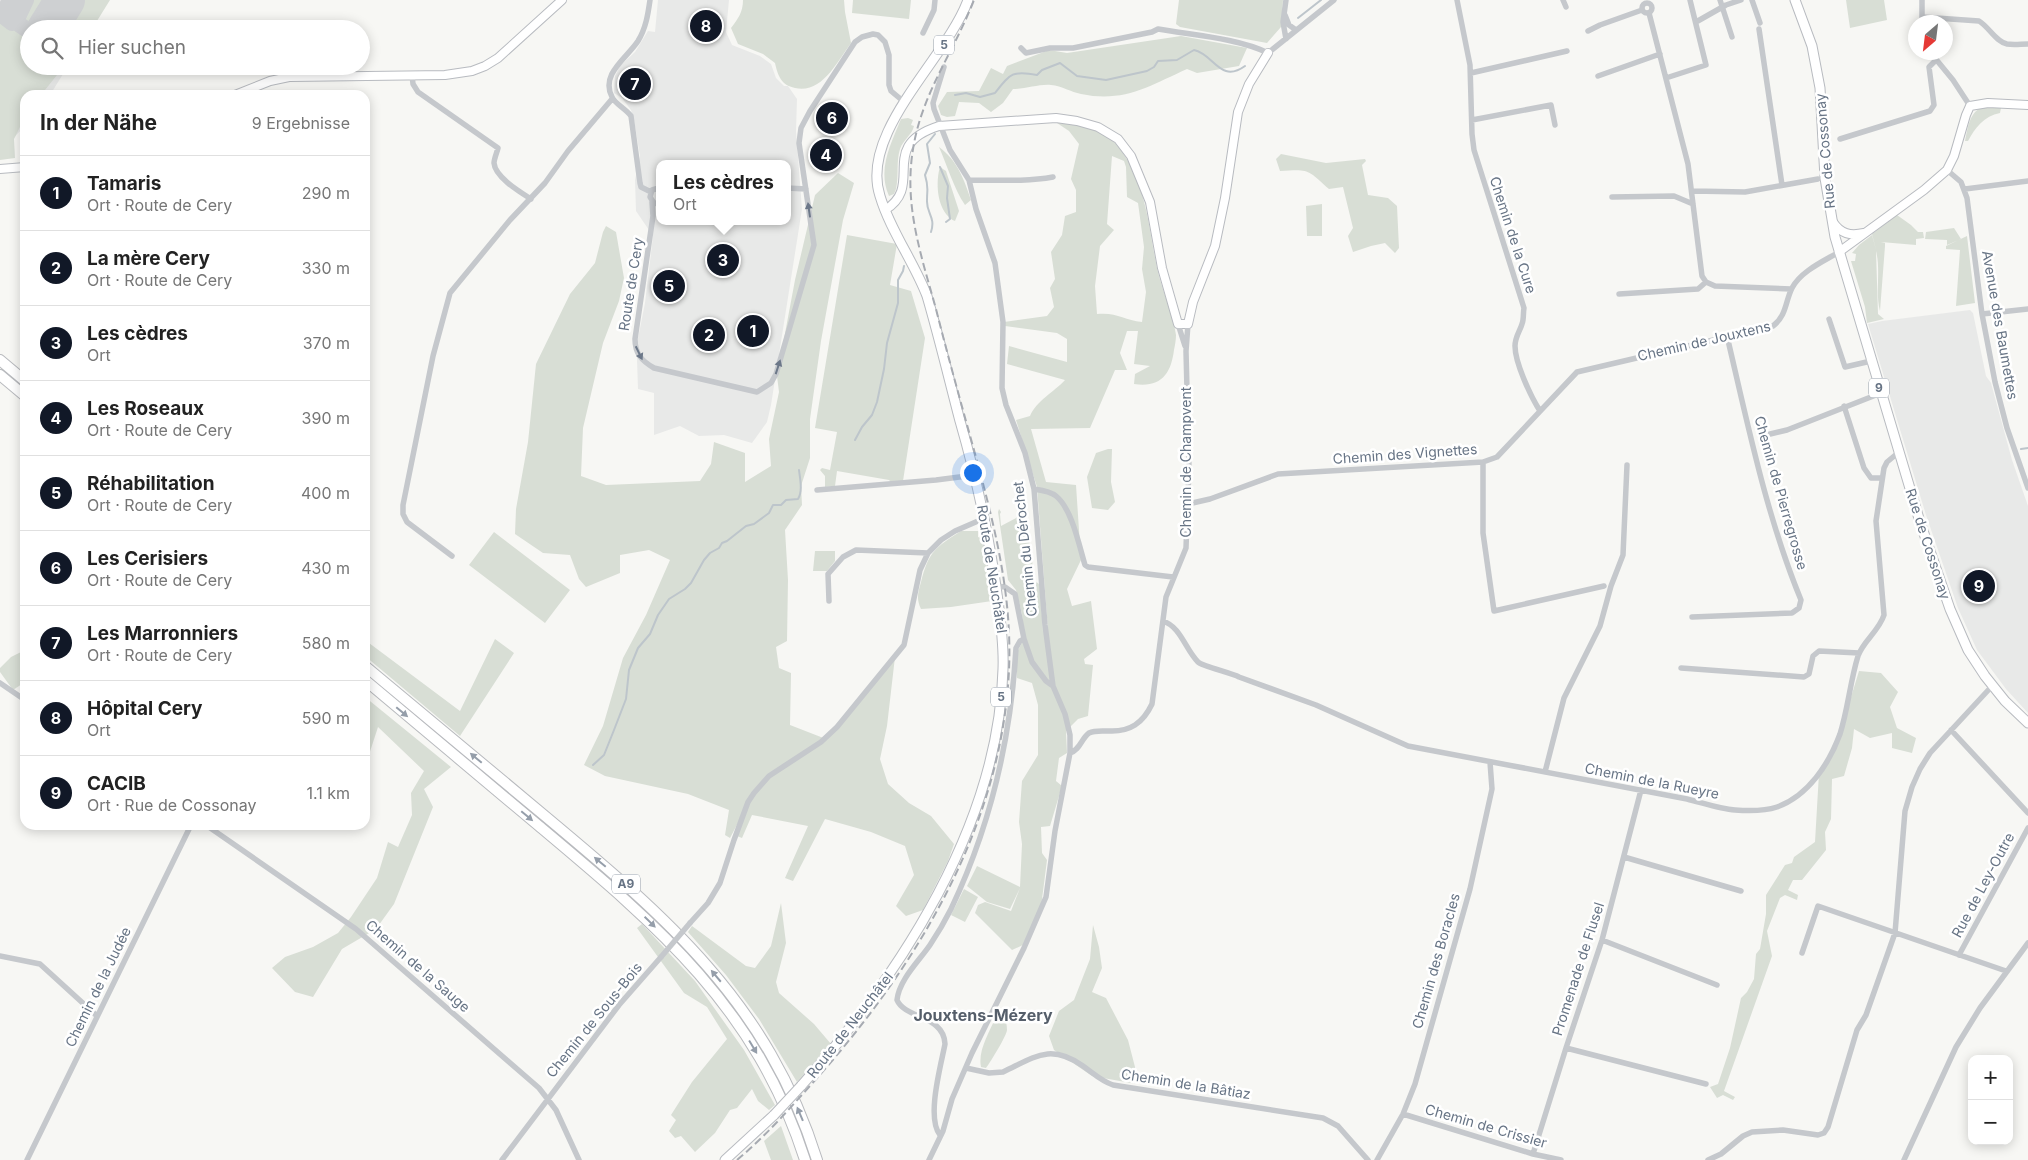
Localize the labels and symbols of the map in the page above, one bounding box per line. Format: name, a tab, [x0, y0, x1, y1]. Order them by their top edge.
pin: 8	[690, 7, 722, 45]
north arrow	[1908, 15, 1953, 60]
road number: 5	[934, 36, 954, 54]
pin: 7	[619, 65, 651, 103]
street label: Rue de Cossonay	[1811, 93, 1838, 209]
pin: 6	[816, 99, 848, 137]
pin: 4	[810, 136, 842, 174]
street label: Chemin de la Cure	[1487, 174, 1540, 296]
one-way arrow	[805, 201, 813, 217]
street label: Route de Cery	[615, 236, 646, 332]
pin: 3	[707, 241, 739, 279]
street label: Avenue des Baumettes	[1979, 249, 2022, 401]
pin: 5	[653, 267, 685, 305]
pin: 1	[737, 312, 769, 350]
pin: 2	[693, 316, 725, 354]
street label: Chemin de Jouxtens	[1636, 317, 1772, 364]
one-way arrow	[635, 346, 643, 360]
one-way arrow	[774, 359, 782, 374]
road number: 9	[1869, 378, 1889, 398]
street label: Chemin de Champvent	[1177, 386, 1194, 537]
street label: Chemin de Pierregrosse	[1751, 414, 1812, 572]
street label: Chemin des Vignettes	[1332, 440, 1478, 467]
your location	[960, 460, 986, 486]
street label: Chemin du Dérochet	[1009, 480, 1040, 618]
street label: Rue de Cossonay	[1903, 486, 1954, 602]
street label: Route de Neuchâtel	[974, 503, 1011, 634]
pin: 9	[1963, 567, 1995, 605]
road number: 5	[991, 688, 1011, 706]
one-way arrow	[396, 706, 409, 717]
one-way arrow	[470, 752, 482, 764]
street label: Chemin de la Rueyre	[1583, 759, 1721, 802]
one-way arrow	[520, 810, 533, 821]
street label: Rue de Ley-Outre	[1948, 829, 2017, 940]
one-way arrow	[594, 857, 607, 868]
road number: A9	[612, 874, 640, 894]
street label: Chemin des Boracles	[1408, 891, 1463, 1031]
street label: Promenade de Flusel	[1548, 900, 1607, 1038]
street label: Chemin de la Sauge	[363, 916, 474, 1015]
one-way arrow	[644, 916, 656, 928]
street label: Chemin de la Judée	[61, 924, 134, 1050]
street label: Chemin de Sous-Bois	[542, 959, 645, 1081]
street label: Route de Neuchâtel	[803, 968, 896, 1081]
one-way arrow	[711, 969, 722, 982]
district label: Jouxtens-Mézery	[913, 1005, 1053, 1025]
one-way arrow	[749, 1040, 758, 1053]
street label: Chemin de la Bâtiaz	[1120, 1065, 1252, 1102]
street label: Chemin de Crissier	[1423, 1100, 1549, 1151]
one-way arrow	[796, 1106, 804, 1121]

